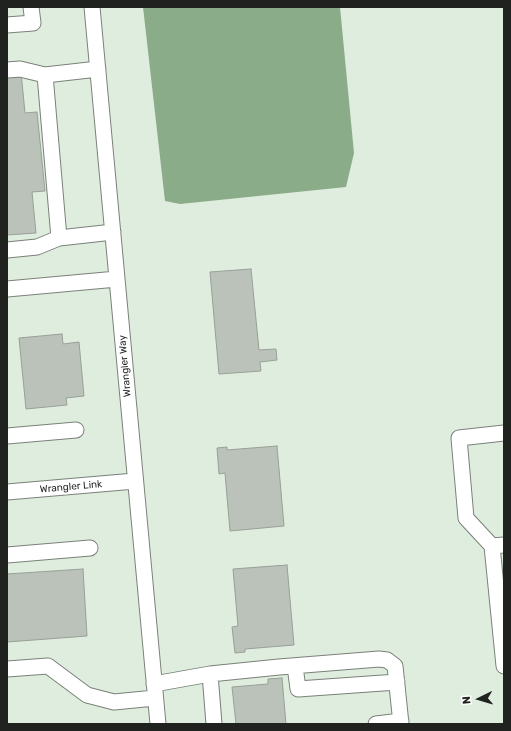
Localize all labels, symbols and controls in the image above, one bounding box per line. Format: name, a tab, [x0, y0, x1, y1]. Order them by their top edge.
street label: Wrangler Way	[116, 335, 134, 397]
street label: Wrangler Link	[39, 478, 103, 496]
north arrow	[459, 679, 499, 719]
text: N	[460, 696, 473, 705]

